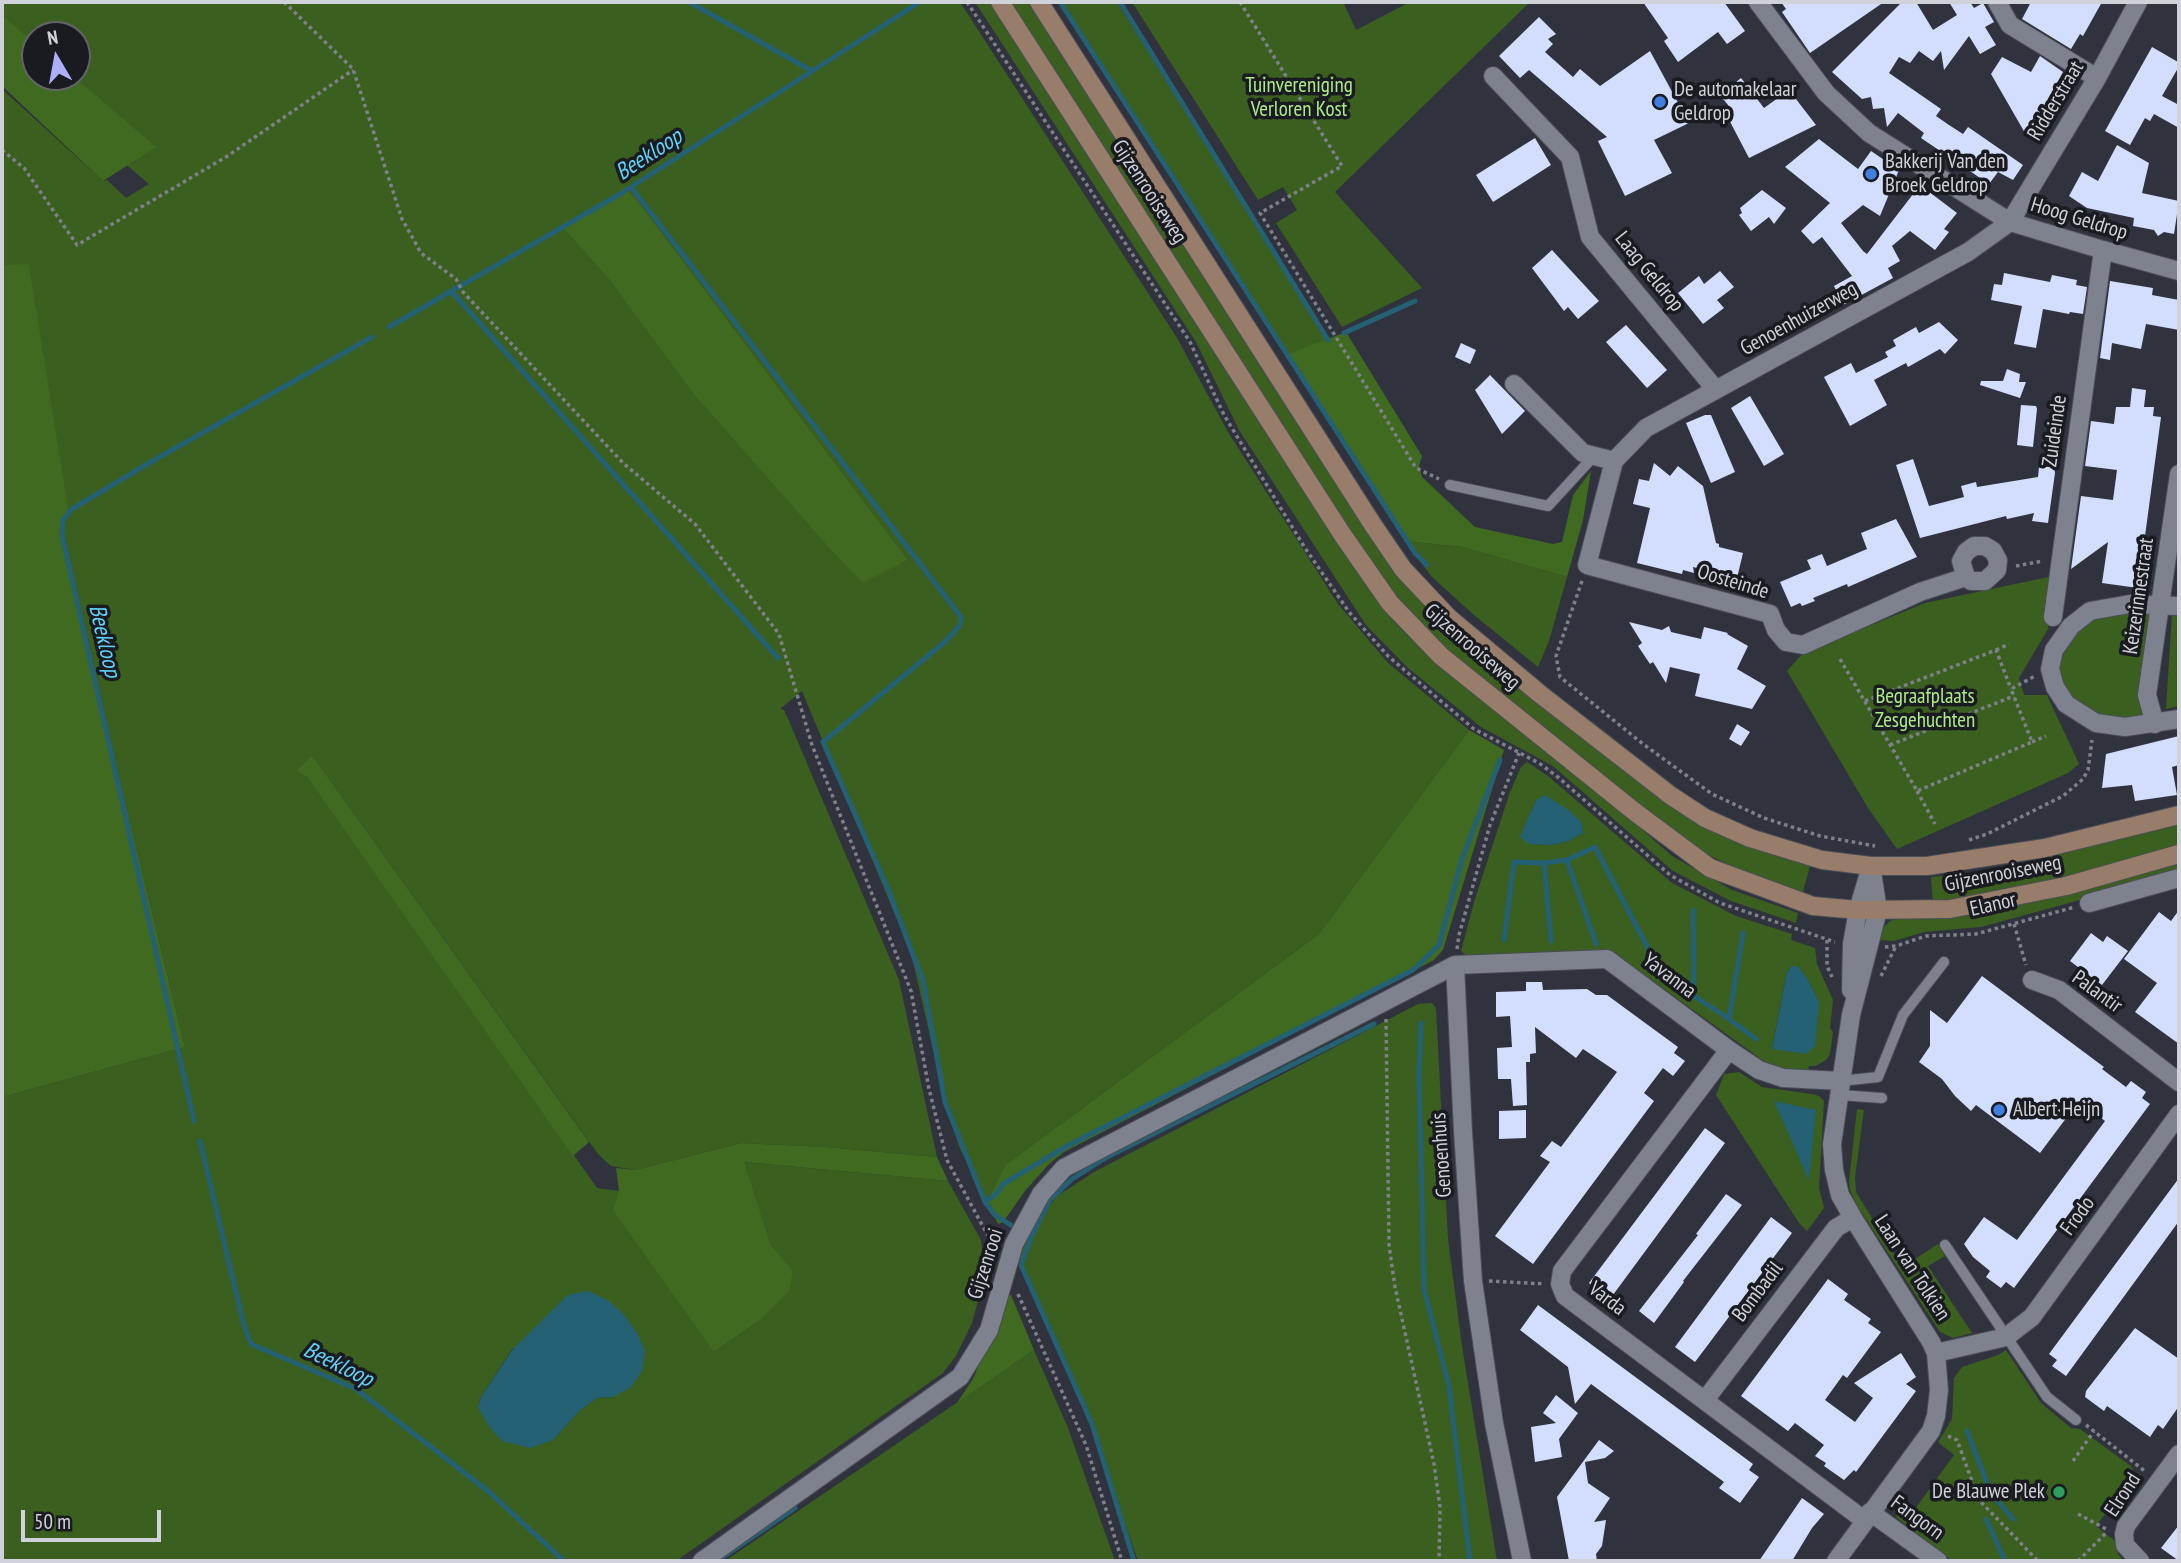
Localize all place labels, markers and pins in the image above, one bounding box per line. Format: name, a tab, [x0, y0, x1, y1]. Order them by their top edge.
place label: De automakelaar Geldrop	[1674, 77, 1796, 127]
marker: De automakelaar Geldrop	[1652, 94, 1668, 110]
place label: Bakkerij Van den Broek Geldrop	[1885, 149, 2005, 199]
marker: Bakkerij Van den Broek Geldrop	[1863, 166, 1879, 182]
place label: Albert Heijn	[2013, 1097, 2100, 1123]
marker: Albert Heijn	[1991, 1102, 2007, 1118]
place label: De Blauwe Plek	[1932, 1479, 2045, 1505]
marker: De Blauwe Plek	[2051, 1484, 2067, 1500]

